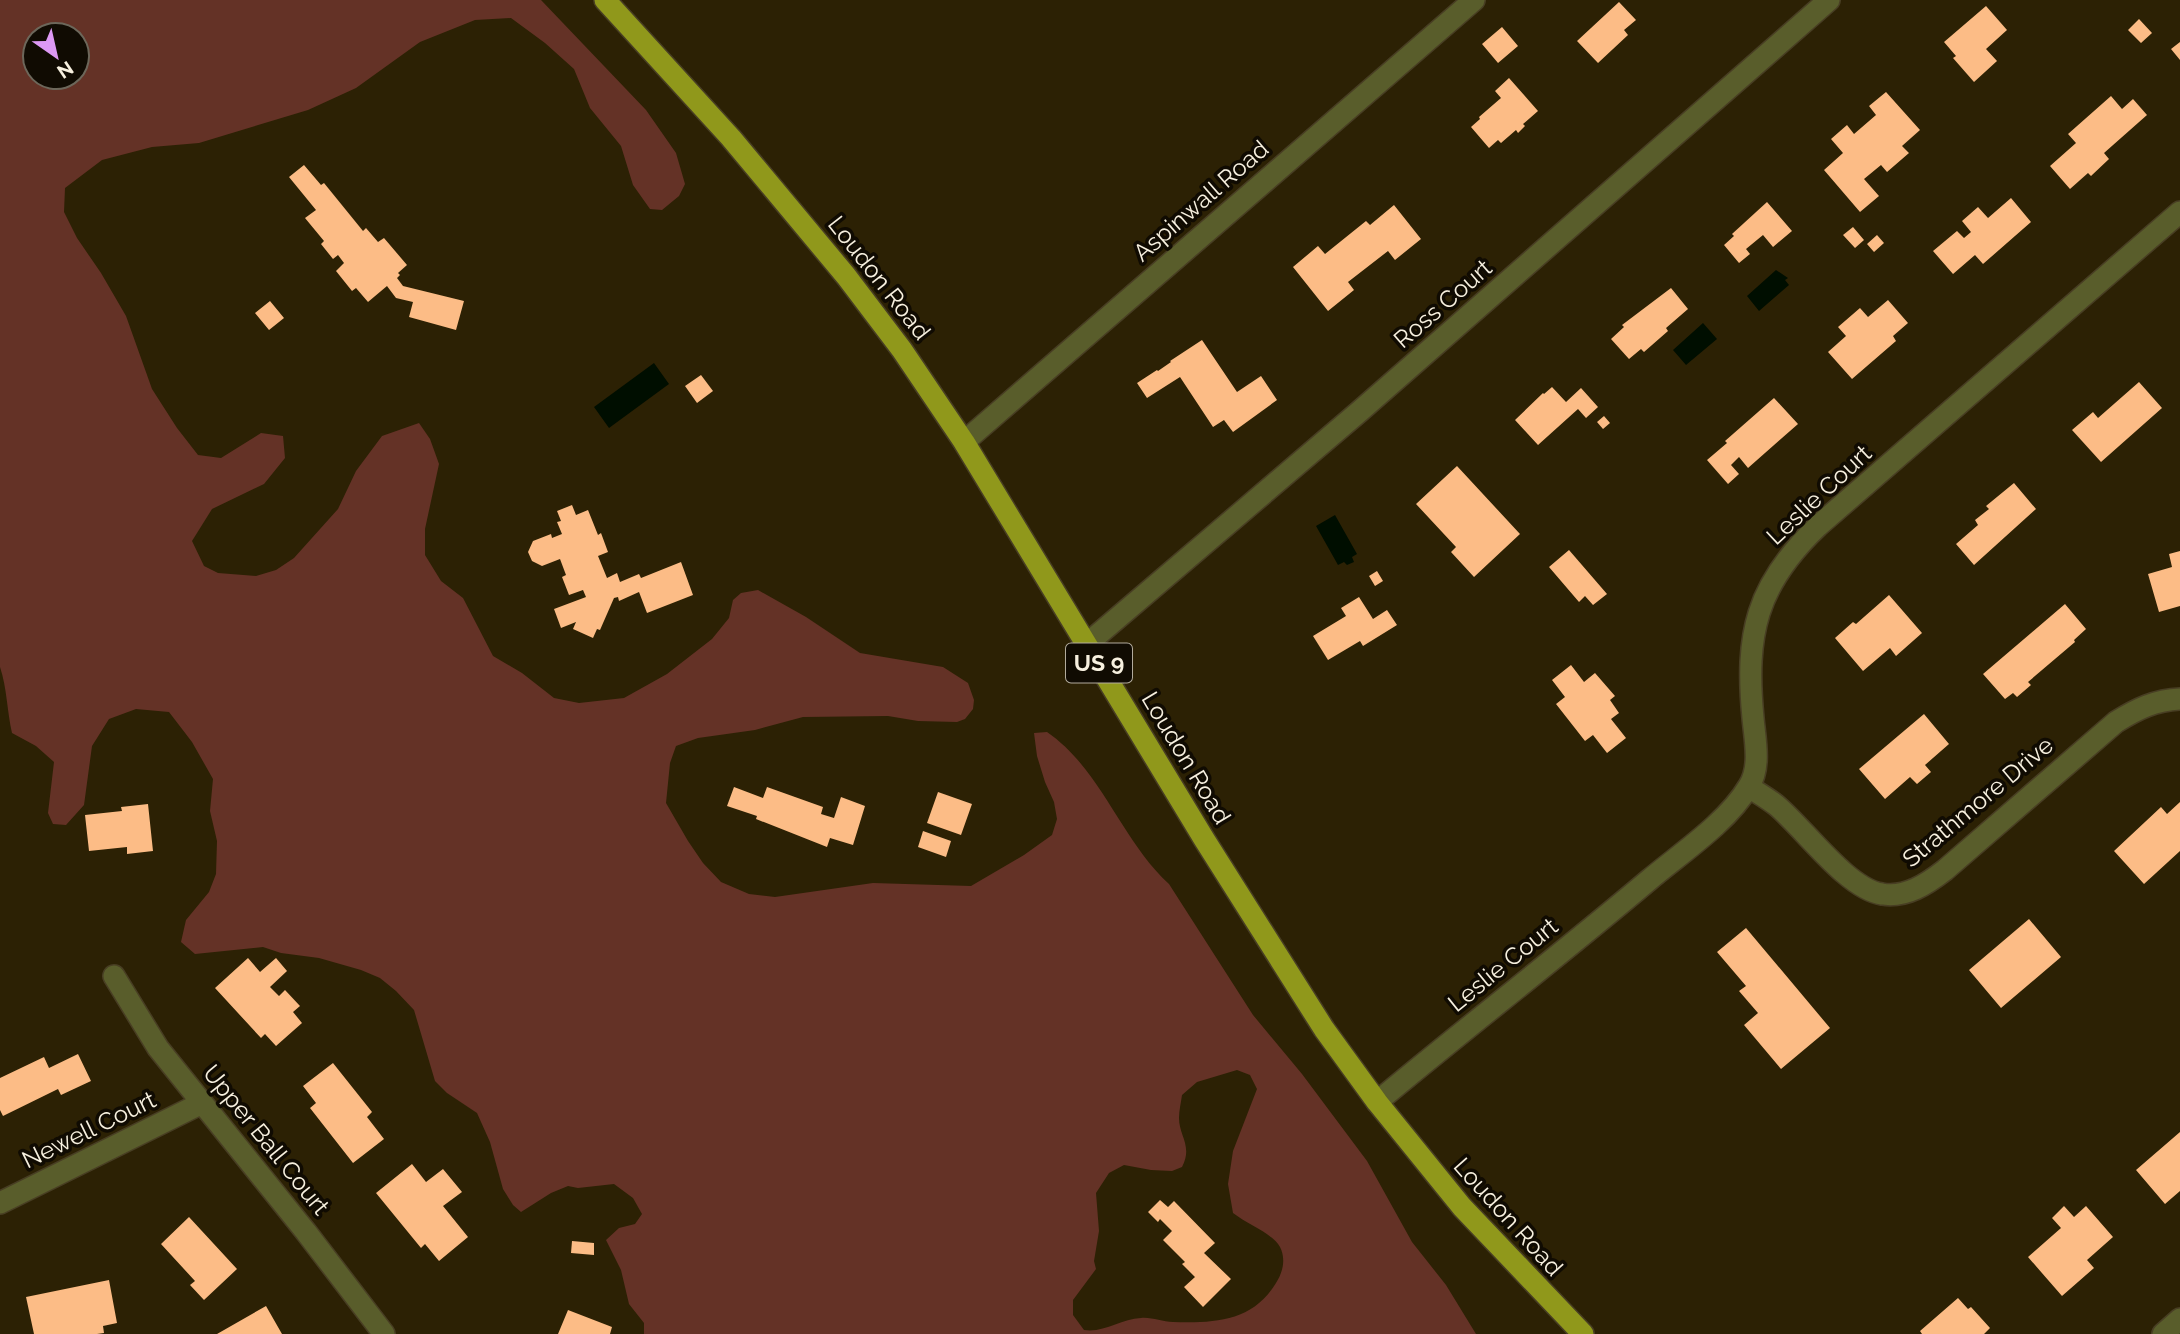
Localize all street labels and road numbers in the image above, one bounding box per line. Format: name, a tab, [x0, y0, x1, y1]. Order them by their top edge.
street label: Aspinwall Road	[1127, 134, 1274, 267]
street label: Loudon Road	[822, 210, 937, 345]
street label: Ross Court	[1388, 253, 1498, 354]
street label: Leslie Court	[1760, 439, 1877, 551]
road number: US 9	[1066, 643, 1132, 682]
street label: Loudon Road	[1136, 686, 1237, 829]
street label: Strathmore Drive	[1896, 730, 2059, 873]
street label: Leslie Court	[1442, 912, 1563, 1018]
street label: Upper Ball Court	[197, 1059, 336, 1221]
street label: Newell Court	[17, 1085, 160, 1174]
street label: Loudon Road	[1448, 1152, 1569, 1282]

